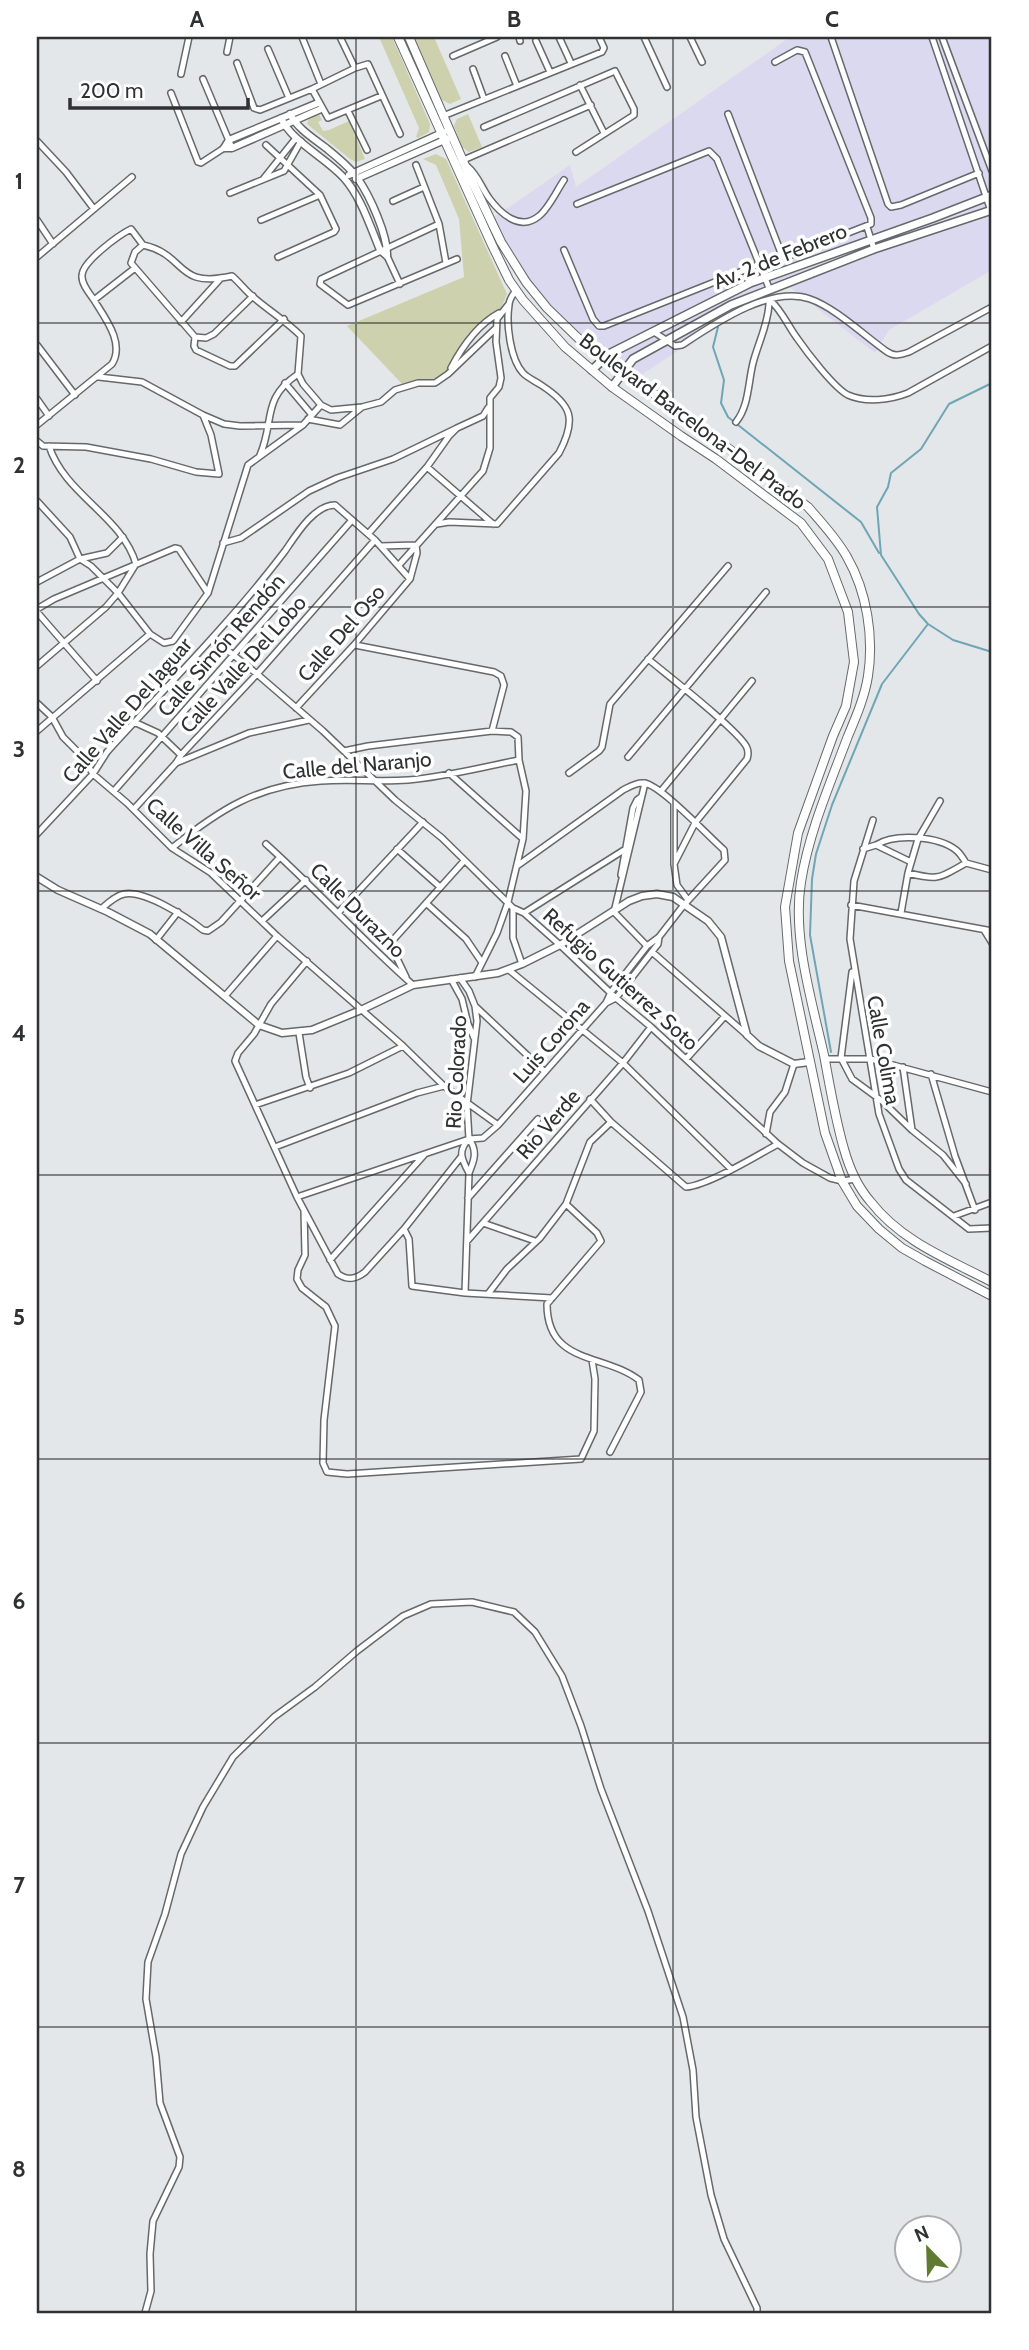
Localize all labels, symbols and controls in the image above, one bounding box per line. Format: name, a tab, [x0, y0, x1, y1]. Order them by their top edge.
text: A	[190, 5, 205, 33]
text: B	[507, 5, 521, 33]
text: C	[825, 5, 839, 33]
scale bar	[70, 66, 248, 110]
text: 200 m	[80, 78, 143, 103]
text: 1	[15, 167, 23, 195]
street label: Av. 2 de Febrero	[710, 218, 850, 294]
street label: Boulevard Barcelona-Del Prado	[575, 328, 811, 514]
text: 2	[13, 451, 25, 479]
street label: Calle Simón Rendón	[152, 568, 290, 722]
street label: Calle Del Oso	[292, 579, 390, 687]
street label: Calle Valle Del Lobo	[175, 590, 311, 738]
street label: Calle Valle Del Jaguar	[57, 632, 197, 788]
text: 3	[13, 735, 25, 763]
street label: Calle del Naranjo	[282, 746, 433, 785]
street label: Calle Villa Señor	[141, 792, 267, 906]
street label: Calle Durazno	[305, 857, 411, 963]
street label: Refugio Gutierrez Soto	[538, 903, 704, 1055]
street label: Calle Colima	[862, 993, 906, 1107]
street label: Luis Corona	[508, 994, 594, 1088]
street label: Rio Colorado	[441, 1015, 471, 1129]
text: 4	[12, 1019, 26, 1047]
street label: Rio Verde	[511, 1084, 585, 1164]
text: 5	[13, 1303, 25, 1331]
text: 6	[13, 1587, 25, 1615]
text: 7	[13, 1871, 25, 1899]
text: 8	[12, 2155, 26, 2183]
north arrow	[892, 2214, 962, 2284]
text: N	[911, 2221, 932, 2247]

